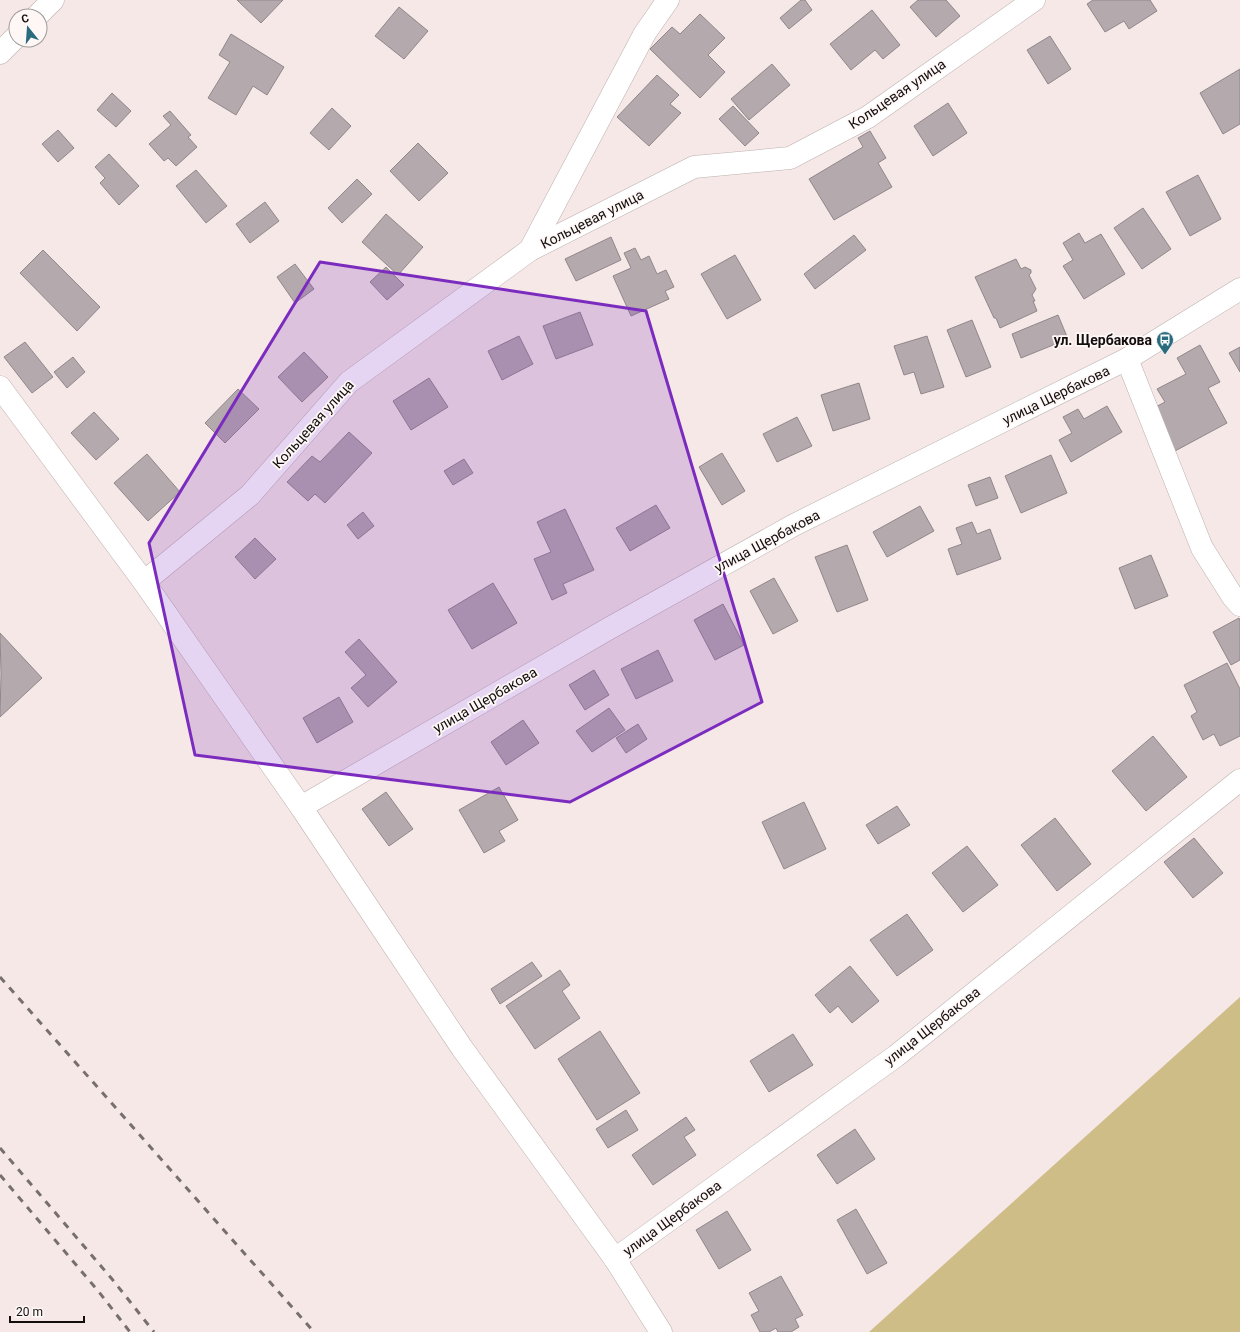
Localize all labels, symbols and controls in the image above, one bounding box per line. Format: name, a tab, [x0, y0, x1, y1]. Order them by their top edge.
north arrow	[8, 8, 48, 48]
text: С	[20, 12, 31, 26]
street label: Кольцевая улица	[846, 56, 948, 132]
street label: Кольцевая улица	[538, 186, 646, 252]
bus stop icon: ул. Щербакова	[1155, 330, 1175, 355]
place label: ул. Щербакова	[1054, 332, 1152, 348]
street label: улица Щербакова	[1000, 362, 1112, 428]
street label: Кольцевая улица	[269, 377, 357, 471]
street label: улица Щербакова	[712, 506, 822, 576]
street label: улица Щербакова	[430, 664, 540, 736]
street label: улица Щербакова	[881, 984, 983, 1068]
street label: улица Щербакова	[620, 1177, 724, 1259]
scale bar	[10, 1298, 84, 1324]
text: 20 m	[16, 1305, 43, 1319]

